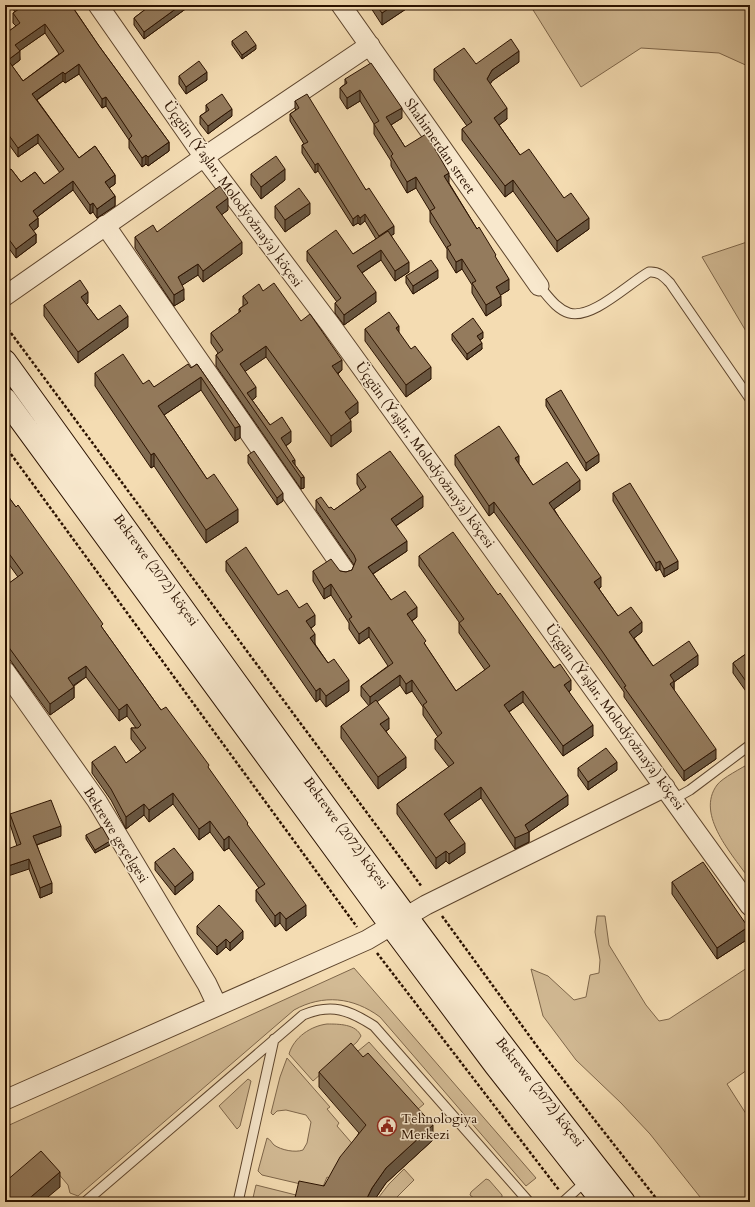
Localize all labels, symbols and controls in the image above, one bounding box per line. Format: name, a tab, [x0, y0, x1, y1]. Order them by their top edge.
street label: Shahimerdan street	[400, 95, 480, 198]
street label: Üçgün (Ýaşlar, Molodýožnaýa) köçesi	[159, 97, 307, 291]
street label: Üçgün (Ýaşlar, Molodýožnaýa) köçesi	[351, 358, 499, 552]
street label: Bekrewe (2072) köçesi	[109, 510, 203, 630]
street label: Üçgün (Ýaşlar, Molodýožnaýa) köçesi	[541, 620, 689, 814]
street label: Bekrewe (2072) köçesi	[299, 773, 393, 893]
street label: Bekrewe geçelgesi	[79, 784, 153, 887]
street label: Bekrewe (2072) köçesi	[491, 1033, 589, 1151]
place label: Tehnologiya Merkezi	[401, 1109, 477, 1144]
public building icon: Tehnologiya Merkezi	[376, 1115, 398, 1137]

